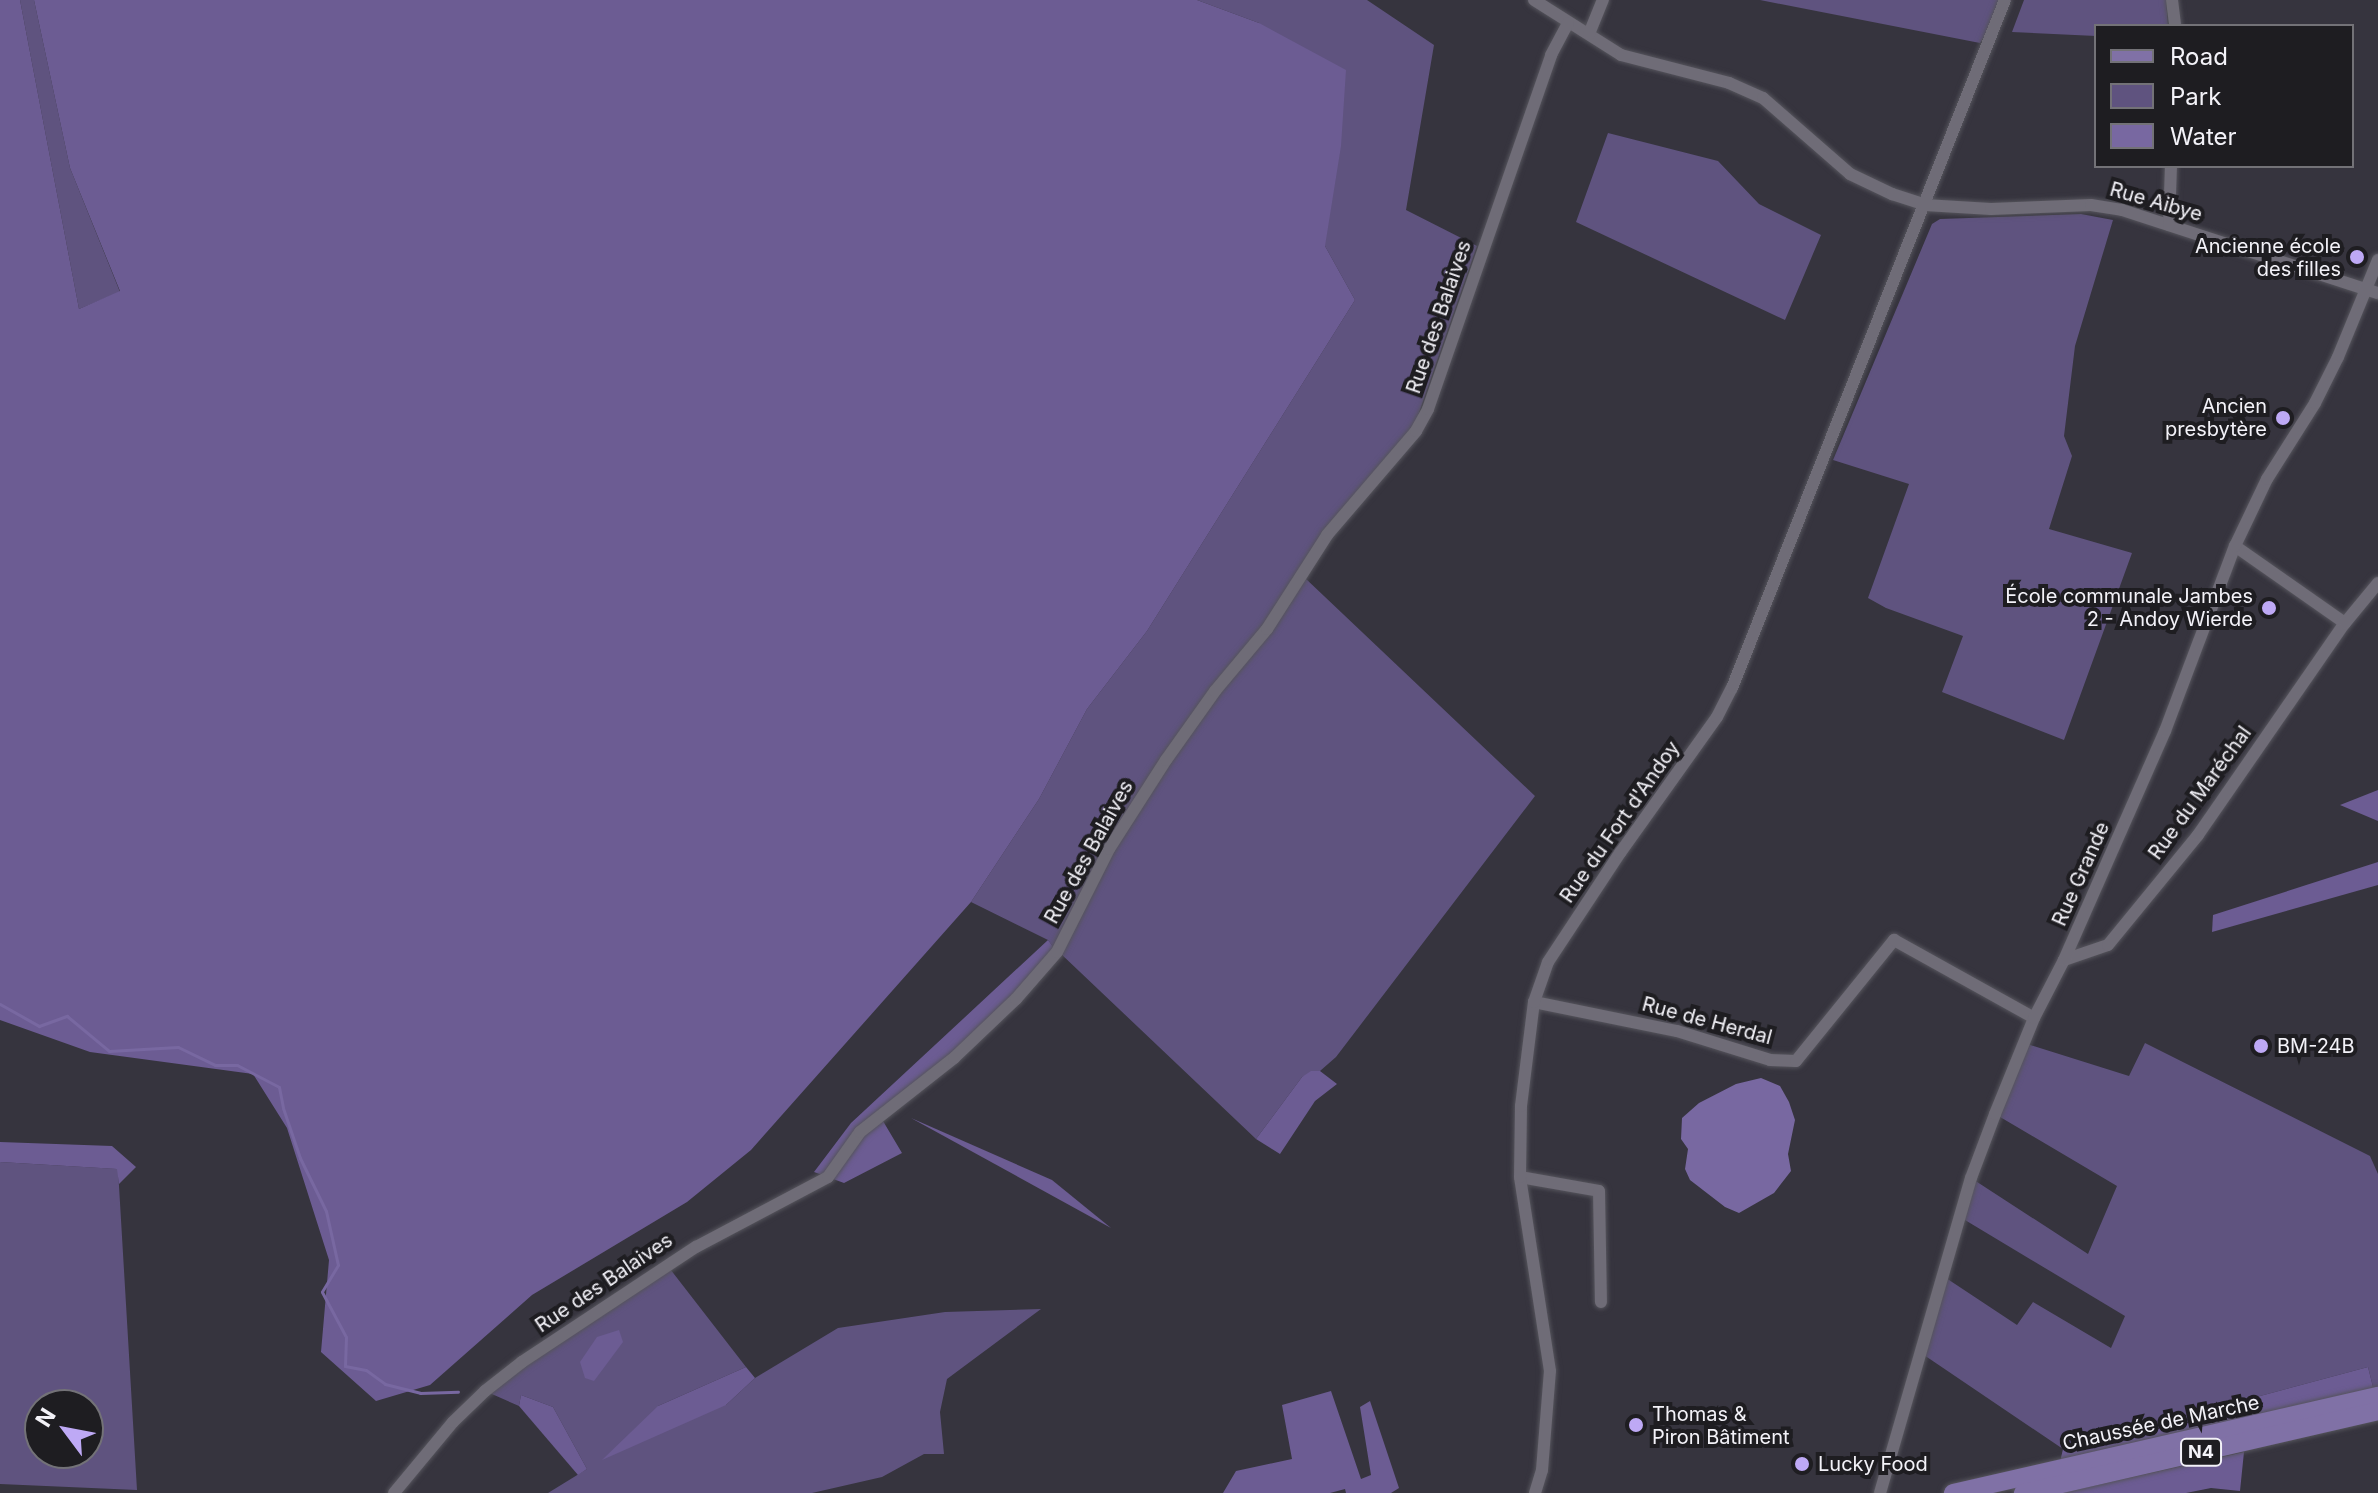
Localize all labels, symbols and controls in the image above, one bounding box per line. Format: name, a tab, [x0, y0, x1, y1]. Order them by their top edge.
legend	[2094, 24, 2354, 168]
text: Road	[2170, 42, 2228, 71]
text: Park	[2170, 82, 2221, 111]
text: Water	[2170, 122, 2237, 151]
street label: Rue Aibye	[2107, 177, 2205, 227]
place label: Ancienne école des filles	[2195, 234, 2341, 281]
street label: Rue des Balaives	[1402, 237, 1476, 397]
marker: Ancienne école des filles	[2348, 248, 2366, 266]
place label: Ancien presbytère	[2165, 394, 2267, 441]
marker: Ancien presbytère	[2274, 409, 2292, 427]
place label: École communale Jambes 2 - Andoy Wierde	[2005, 584, 2253, 631]
marker: École communale Jambes 2 - Andoy Wierde	[2260, 599, 2278, 617]
street label: Rue du Maréchal	[2144, 722, 2256, 864]
street label: Rue du Fort d'Andoy	[1555, 736, 1685, 908]
street label: Rue des Balaives	[1040, 776, 1138, 928]
street label: Rue Grande	[2047, 818, 2115, 930]
street label: Rue de Herdal	[1639, 992, 1775, 1050]
place label: BM-24B	[2277, 1034, 2355, 1058]
marker: BM-24B	[2252, 1037, 2270, 1055]
street label: Rue des Balaives	[531, 1228, 677, 1338]
north arrow	[24, 1389, 104, 1469]
street label: Chaussée de Marche	[2060, 1390, 2262, 1456]
place label: Thomas & Piron Bâtiment	[1652, 1402, 1789, 1449]
text: N	[30, 1403, 61, 1431]
marker: Thomas & Piron Bâtiment	[1627, 1416, 1645, 1434]
road number: N4	[2179, 1438, 2223, 1466]
place label: Lucky Food	[1818, 1452, 1928, 1476]
marker: Lucky Food	[1793, 1455, 1811, 1473]

